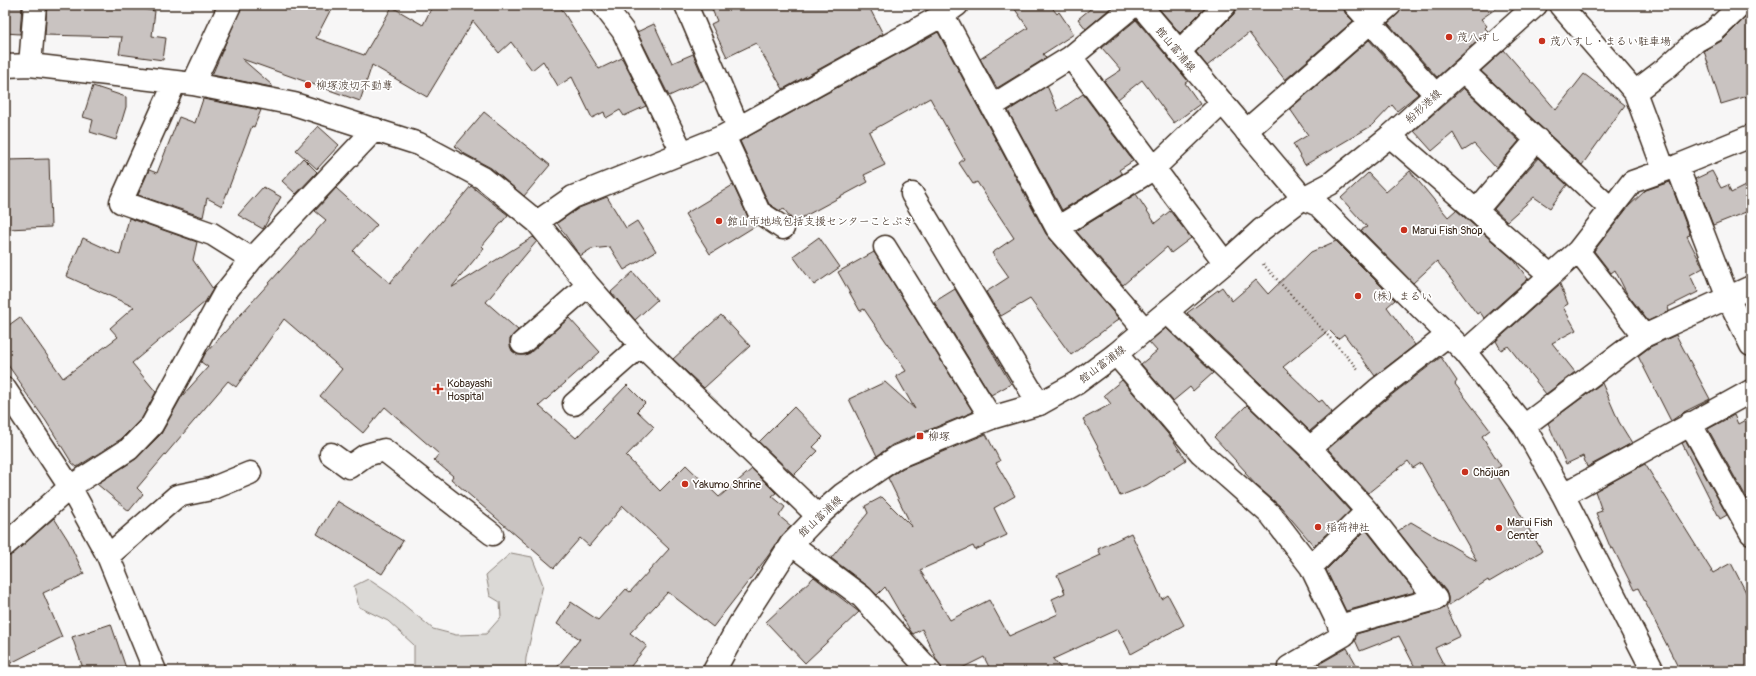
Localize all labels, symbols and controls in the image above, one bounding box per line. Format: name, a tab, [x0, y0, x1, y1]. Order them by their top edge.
street label: 館山富浦線	[1153, 24, 1198, 75]
place label: 茂八すし	[1457, 31, 1501, 44]
marker: 茂八すし	[1444, 32, 1454, 42]
place label: 茂八すし・まるい駐車場	[1550, 35, 1671, 48]
marker: 茂八すし・まるい駐車場	[1537, 36, 1547, 46]
place label: 柳塚波切不動尊	[316, 79, 393, 92]
marker: 柳塚波切不動尊	[303, 80, 313, 90]
street label: 船形港線	[1403, 87, 1444, 126]
place label: 館山市地域包括支援センターことぶき	[727, 215, 914, 228]
marker: 館山市地域包括支援センターことぶき	[714, 216, 724, 226]
place label: Marui Fish Shop	[1412, 224, 1483, 237]
marker: Marui Fish Shop	[1399, 225, 1409, 235]
place label: （株）まるい	[1366, 290, 1432, 303]
marker: （株）まるい	[1353, 291, 1363, 301]
street label: 館山富浦線	[1076, 343, 1128, 386]
place label: Kobayashi Hospital	[447, 377, 492, 403]
marker: Kobayashi Hospital	[432, 383, 444, 395]
place label: 柳塚	[928, 430, 950, 443]
marker: 柳塚	[915, 431, 925, 441]
place label: Chōjuan	[1473, 466, 1510, 479]
marker: Chōjuan	[1460, 467, 1470, 477]
place label: Yakumo Shrine	[692, 478, 761, 491]
marker: Yakumo Shrine	[680, 479, 690, 489]
street label: 館山富浦線	[796, 493, 845, 540]
place label: Marui Fish Center	[1507, 516, 1553, 542]
place label: 稲荷神社	[1326, 521, 1370, 534]
marker: 稲荷神社	[1313, 522, 1323, 532]
marker: Marui Fish Center	[1494, 523, 1504, 533]

